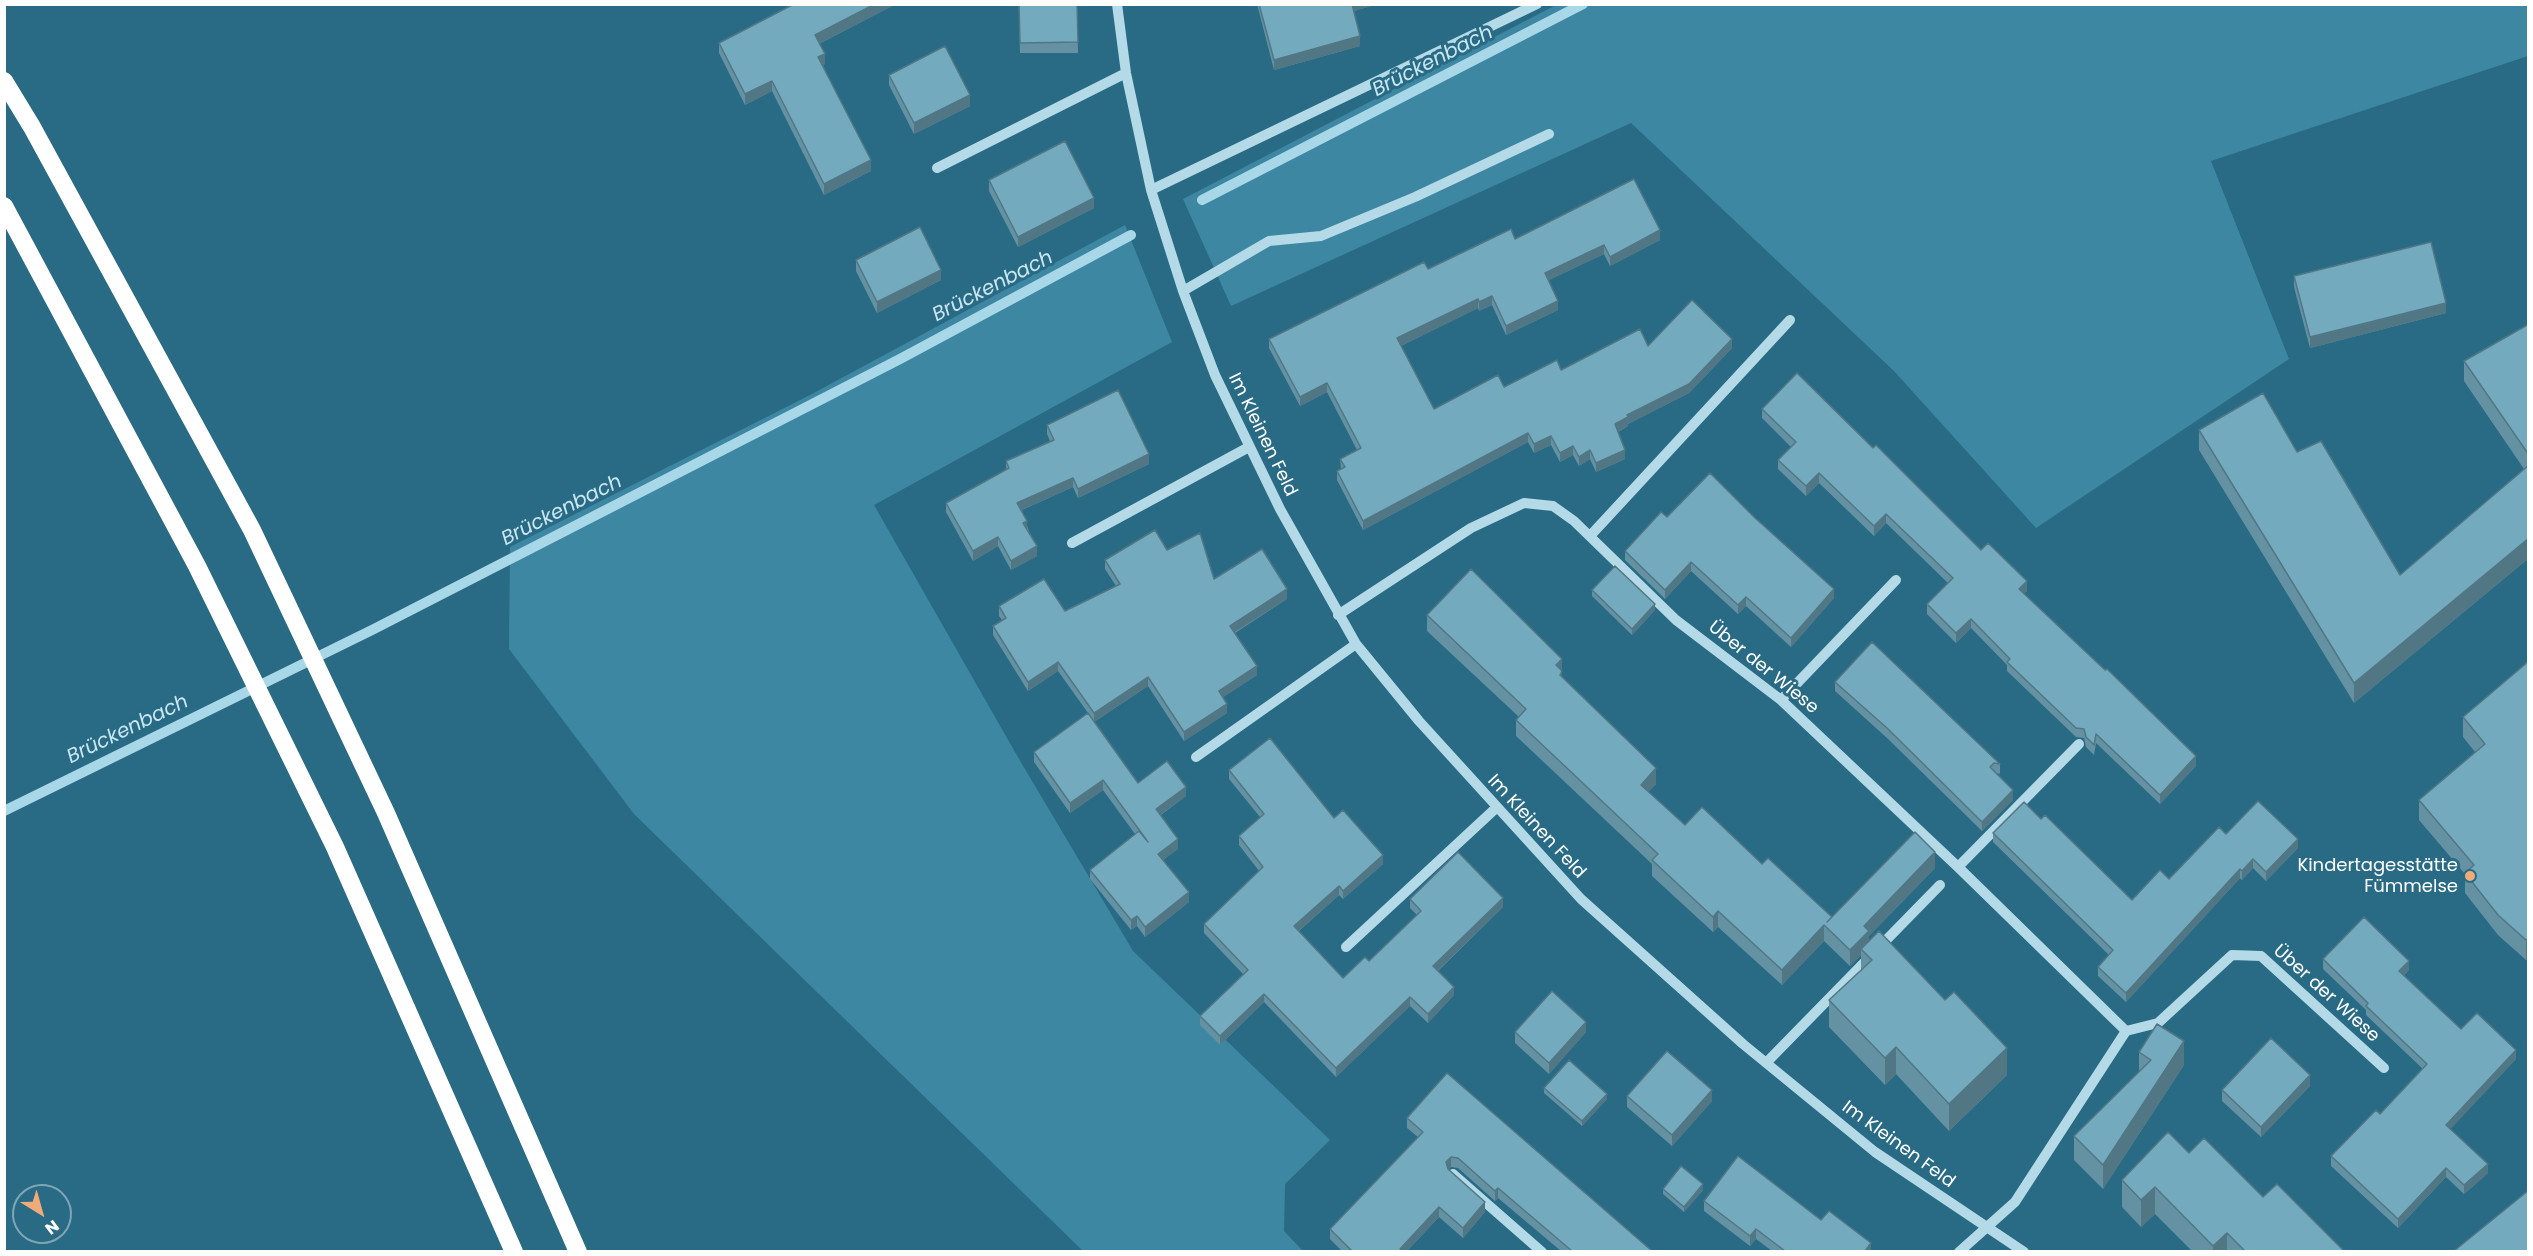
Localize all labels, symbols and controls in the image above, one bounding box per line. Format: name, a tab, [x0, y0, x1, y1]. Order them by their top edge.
water label: Brückenbach	[1369, 21, 1497, 103]
water label: Brückenbach	[929, 246, 1057, 328]
street label: Im Kleinen Feld	[1223, 370, 1301, 500]
water label: Brückenbach	[498, 470, 626, 552]
street label: Über der Wiese	[1704, 617, 1822, 719]
water label: Brückenbach	[63, 690, 193, 770]
street label: Im Kleinen Feld	[1482, 770, 1590, 884]
place label: Kindertagesstätte Fümmelse	[2297, 855, 2458, 898]
marker: Kindertagesstätte Fümmelse	[2463, 869, 2477, 883]
street label: Über der Wiese	[2268, 941, 2384, 1047]
street label: Im Kleinen Feld	[1837, 1097, 1959, 1193]
north arrow	[12, 1184, 72, 1244]
text: N	[40, 1214, 64, 1240]

